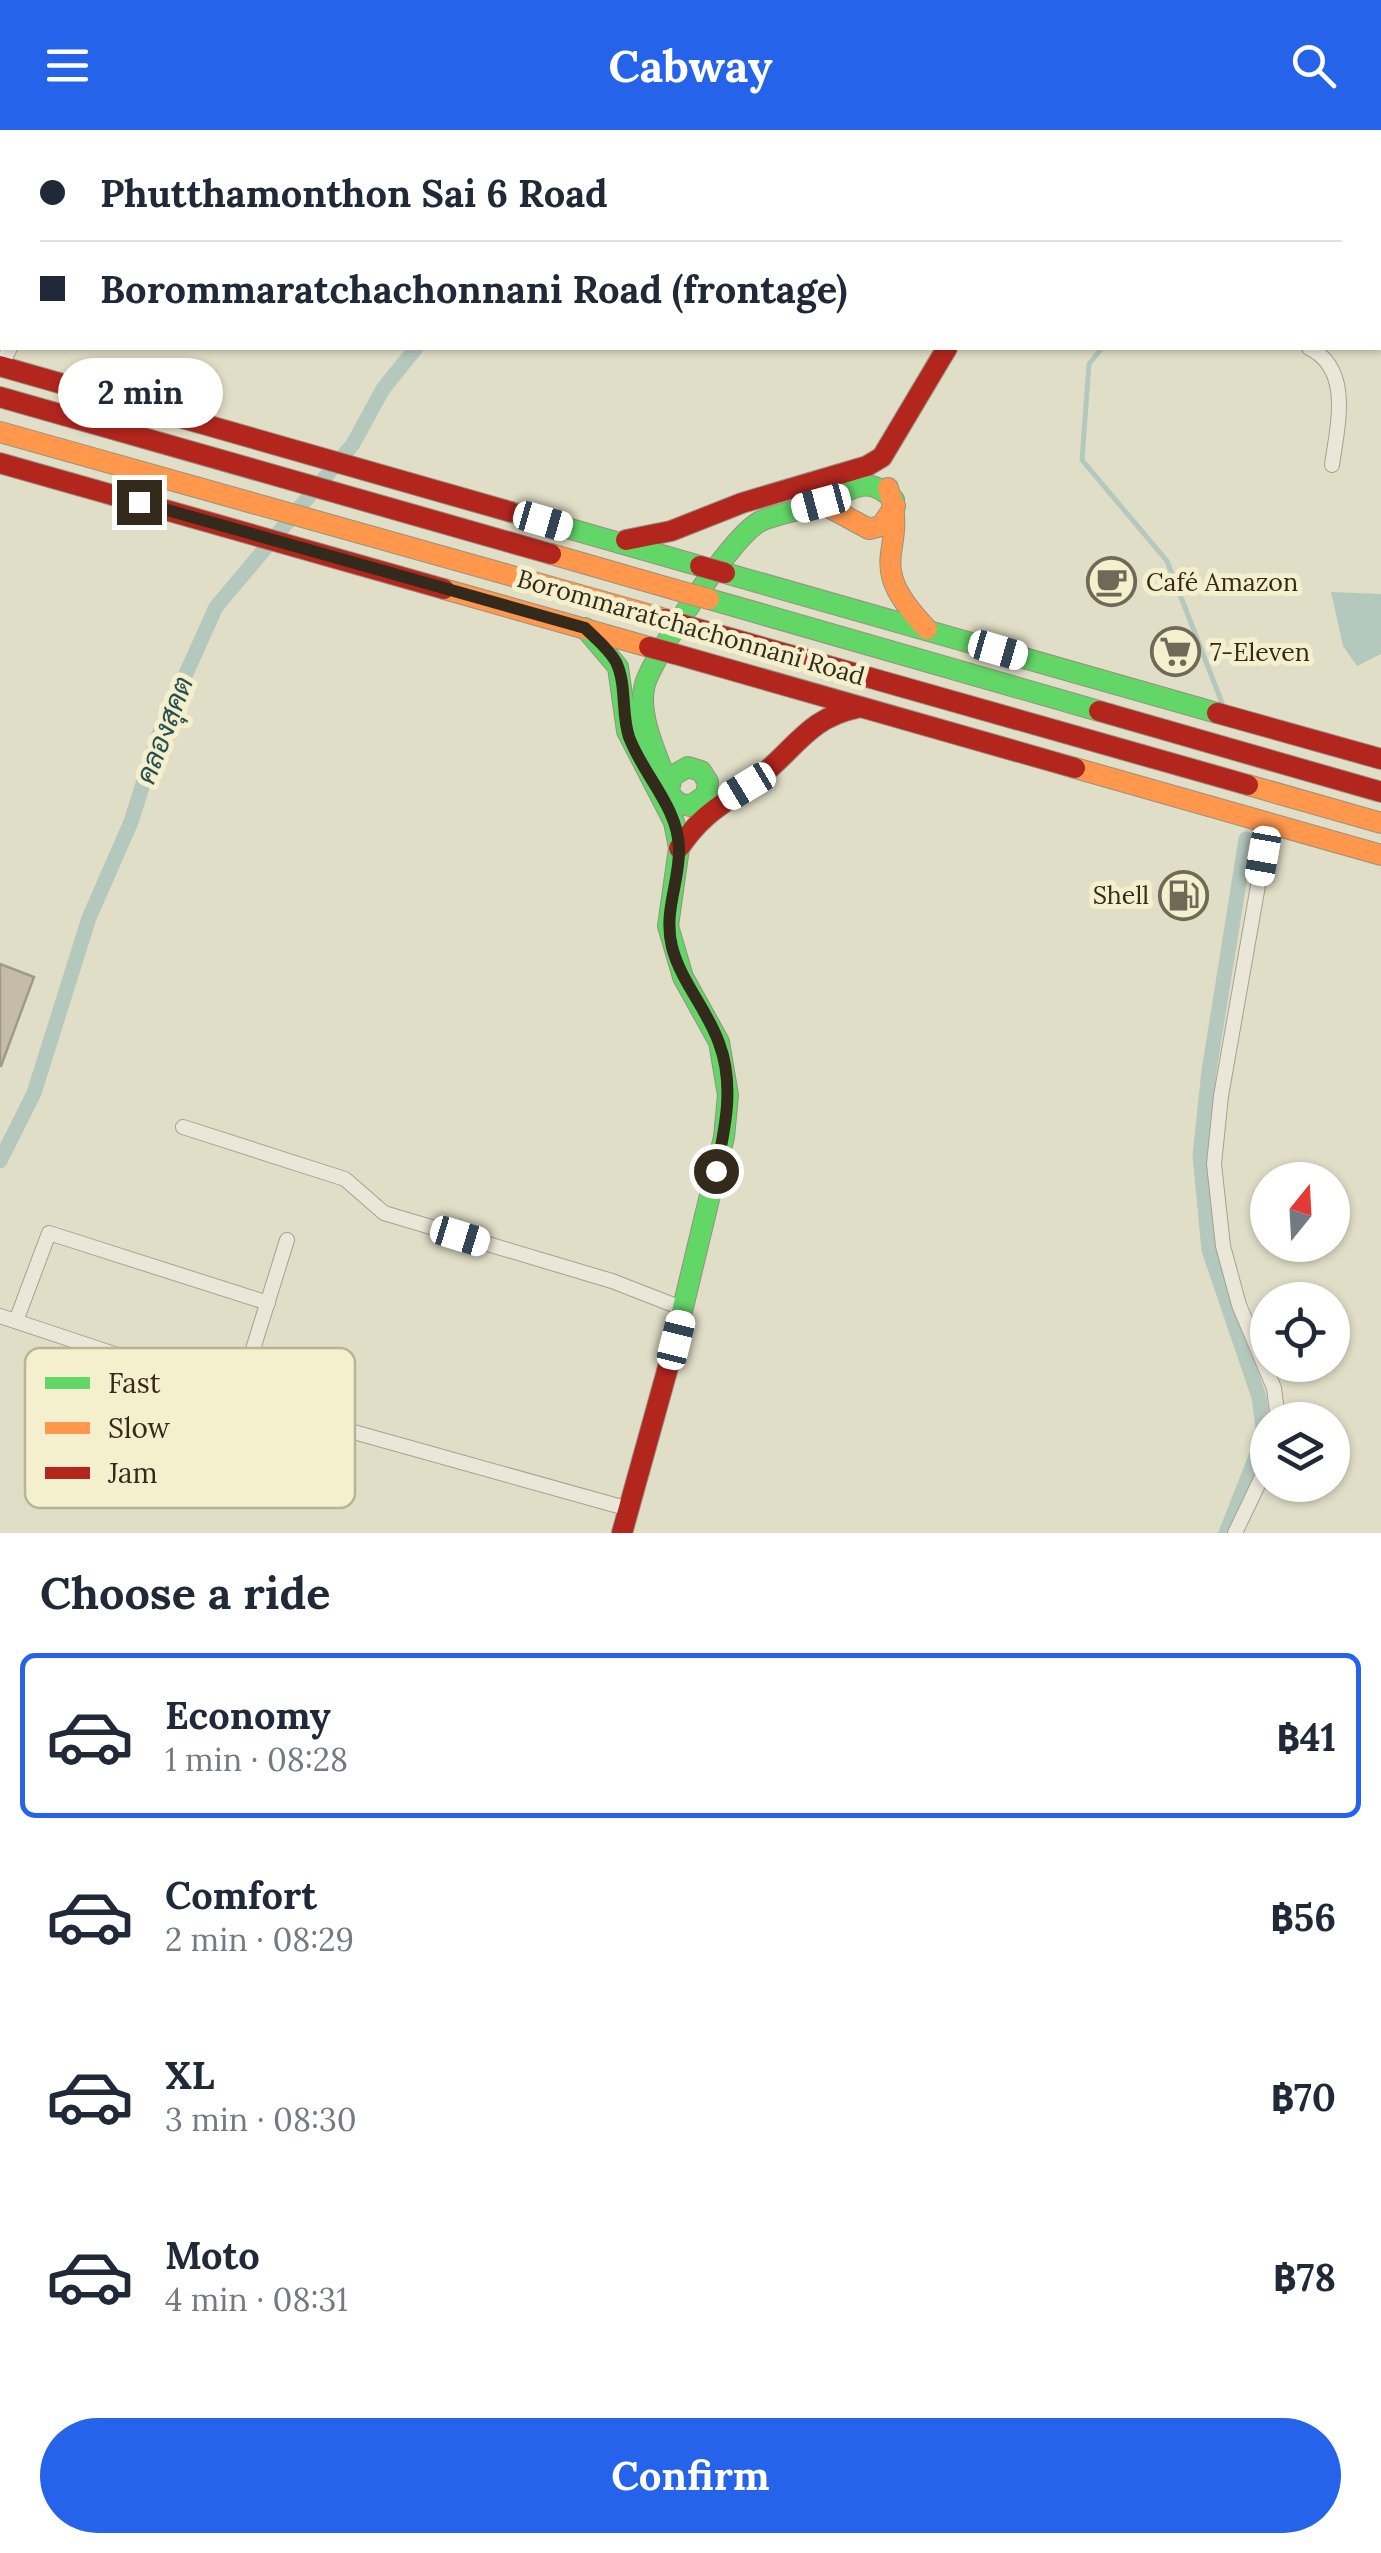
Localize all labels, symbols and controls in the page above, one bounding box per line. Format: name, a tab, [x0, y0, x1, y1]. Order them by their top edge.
text: Cabway	[608, 37, 773, 94]
icon: menu	[40, 38, 95, 93]
icon: search	[1286, 38, 1341, 93]
text: Phutthamonthon Sai 6 Road	[100, 169, 608, 217]
text: Borommaratchachonnani Road (frontage)	[100, 265, 847, 313]
callout: 2 min	[56, 357, 222, 427]
text: 2 min	[98, 372, 183, 413]
route end	[117, 480, 162, 525]
car	[788, 481, 854, 525]
car	[510, 498, 576, 544]
cafe icon: Café Amazon	[1085, 556, 1137, 608]
street label: Borommaratchachonnani Road	[513, 562, 869, 692]
place label: Café Amazon	[1146, 566, 1298, 598]
supermarket icon: 7-Eleven	[1149, 626, 1201, 678]
car	[965, 627, 1031, 673]
place label: 7-Eleven	[1210, 636, 1310, 668]
water label: คลองสุคต	[127, 671, 203, 790]
car	[714, 758, 780, 814]
car	[1243, 824, 1283, 888]
fuel station icon: Shell	[1158, 869, 1210, 921]
place label: Shell	[1093, 879, 1149, 911]
route start	[694, 1149, 739, 1194]
north arrow	[1250, 1162, 1350, 1262]
map controls	[1250, 1162, 1350, 1502]
car	[427, 1213, 493, 1259]
button: locate	[1250, 1282, 1350, 1382]
car	[654, 1307, 698, 1373]
legend	[25, 1348, 355, 1508]
text: Fast	[108, 1365, 161, 1401]
button: layers	[1250, 1402, 1350, 1502]
text: Slow	[108, 1410, 171, 1446]
text: Jam	[107, 1455, 158, 1491]
text: Choose a ride	[40, 1564, 330, 1621]
icon: car	[45, 1691, 135, 1781]
text: Economy	[165, 1691, 331, 1739]
text: ฿41	[1277, 1713, 1336, 1761]
text: 1 min · 08:28	[165, 1739, 348, 1780]
icon: car	[45, 1871, 135, 1961]
text: Comfort	[165, 1871, 317, 1919]
text: ฿56	[1271, 1893, 1336, 1941]
text: 2 min · 08:29	[165, 1919, 354, 1960]
icon: car	[45, 2051, 135, 2141]
text: XL	[165, 2051, 215, 2099]
text: ฿70	[1271, 2073, 1336, 2121]
text: 3 min · 08:30	[165, 2099, 357, 2140]
icon: car	[45, 2231, 135, 2321]
text: Moto	[165, 2231, 260, 2279]
text: ฿78	[1273, 2253, 1336, 2301]
text: 4 min · 08:31	[165, 2279, 348, 2320]
button: Confirm	[40, 2418, 1341, 2533]

